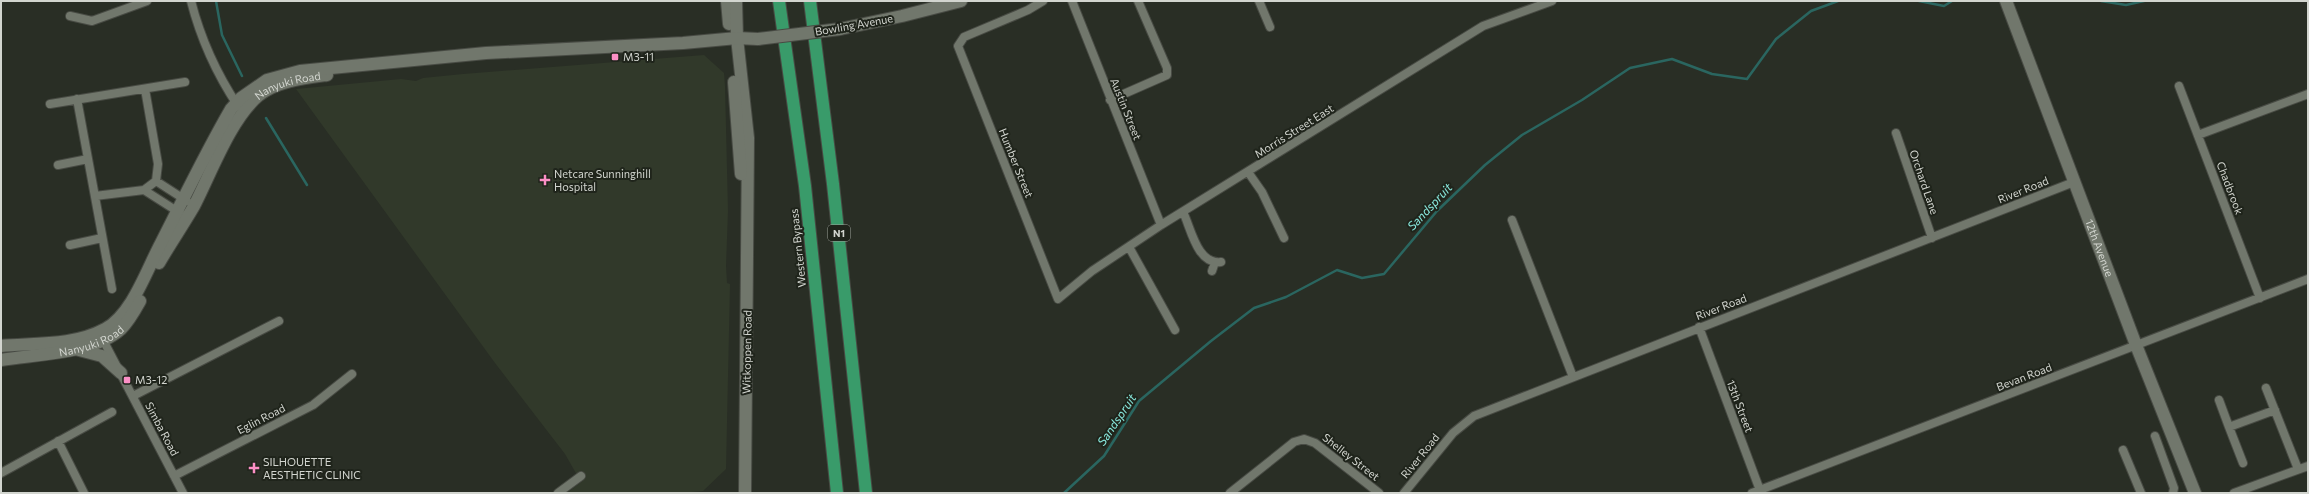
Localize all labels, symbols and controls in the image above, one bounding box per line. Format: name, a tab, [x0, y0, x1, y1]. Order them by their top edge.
street label: Bowling Avenue	[814, 11, 894, 38]
place label: M3-11	[623, 50, 654, 63]
marker: M3-11	[610, 52, 620, 62]
street label: Nanyuki Road	[252, 69, 321, 102]
street label: Austin Street	[1108, 76, 1145, 142]
street label: Morris Street East	[1252, 101, 1336, 160]
street label: Humber Street	[997, 126, 1037, 200]
street label: Orchard Lane	[1907, 148, 1942, 216]
street label: Chadbrook	[2214, 159, 2247, 216]
place label: Netcare Sunninghill Hospital	[554, 167, 651, 193]
street label: River Road	[1996, 173, 2050, 206]
marker: Netcare Sunninghill Hospital	[539, 174, 551, 186]
water label: Sandspruit	[1404, 179, 1455, 233]
street label: Western Bypass	[787, 208, 808, 288]
street label: 12th Avenue	[2083, 217, 2117, 279]
road number: N1	[828, 225, 850, 241]
street label: River Road	[1693, 291, 1748, 322]
street label: Witkoppen Road	[739, 310, 754, 394]
street label: Nanyuki Road	[58, 323, 126, 358]
street label: Bevan Road	[1994, 360, 2053, 393]
place label: M3-12	[135, 373, 167, 386]
marker: M3-12	[122, 375, 132, 385]
street label: 13th Street	[1725, 378, 1757, 434]
water label: Sandspruit	[1094, 390, 1139, 448]
street label: Simba Road	[143, 400, 182, 458]
street label: Eglin Road	[235, 401, 287, 436]
street label: Shelley Street	[1320, 430, 1383, 483]
street label: River Road	[1398, 431, 1442, 481]
place label: SILHOUETTE AESTHETIC CLINIC	[263, 455, 361, 481]
marker: SILHOUETTE AESTHETIC CLINIC	[248, 462, 260, 474]

